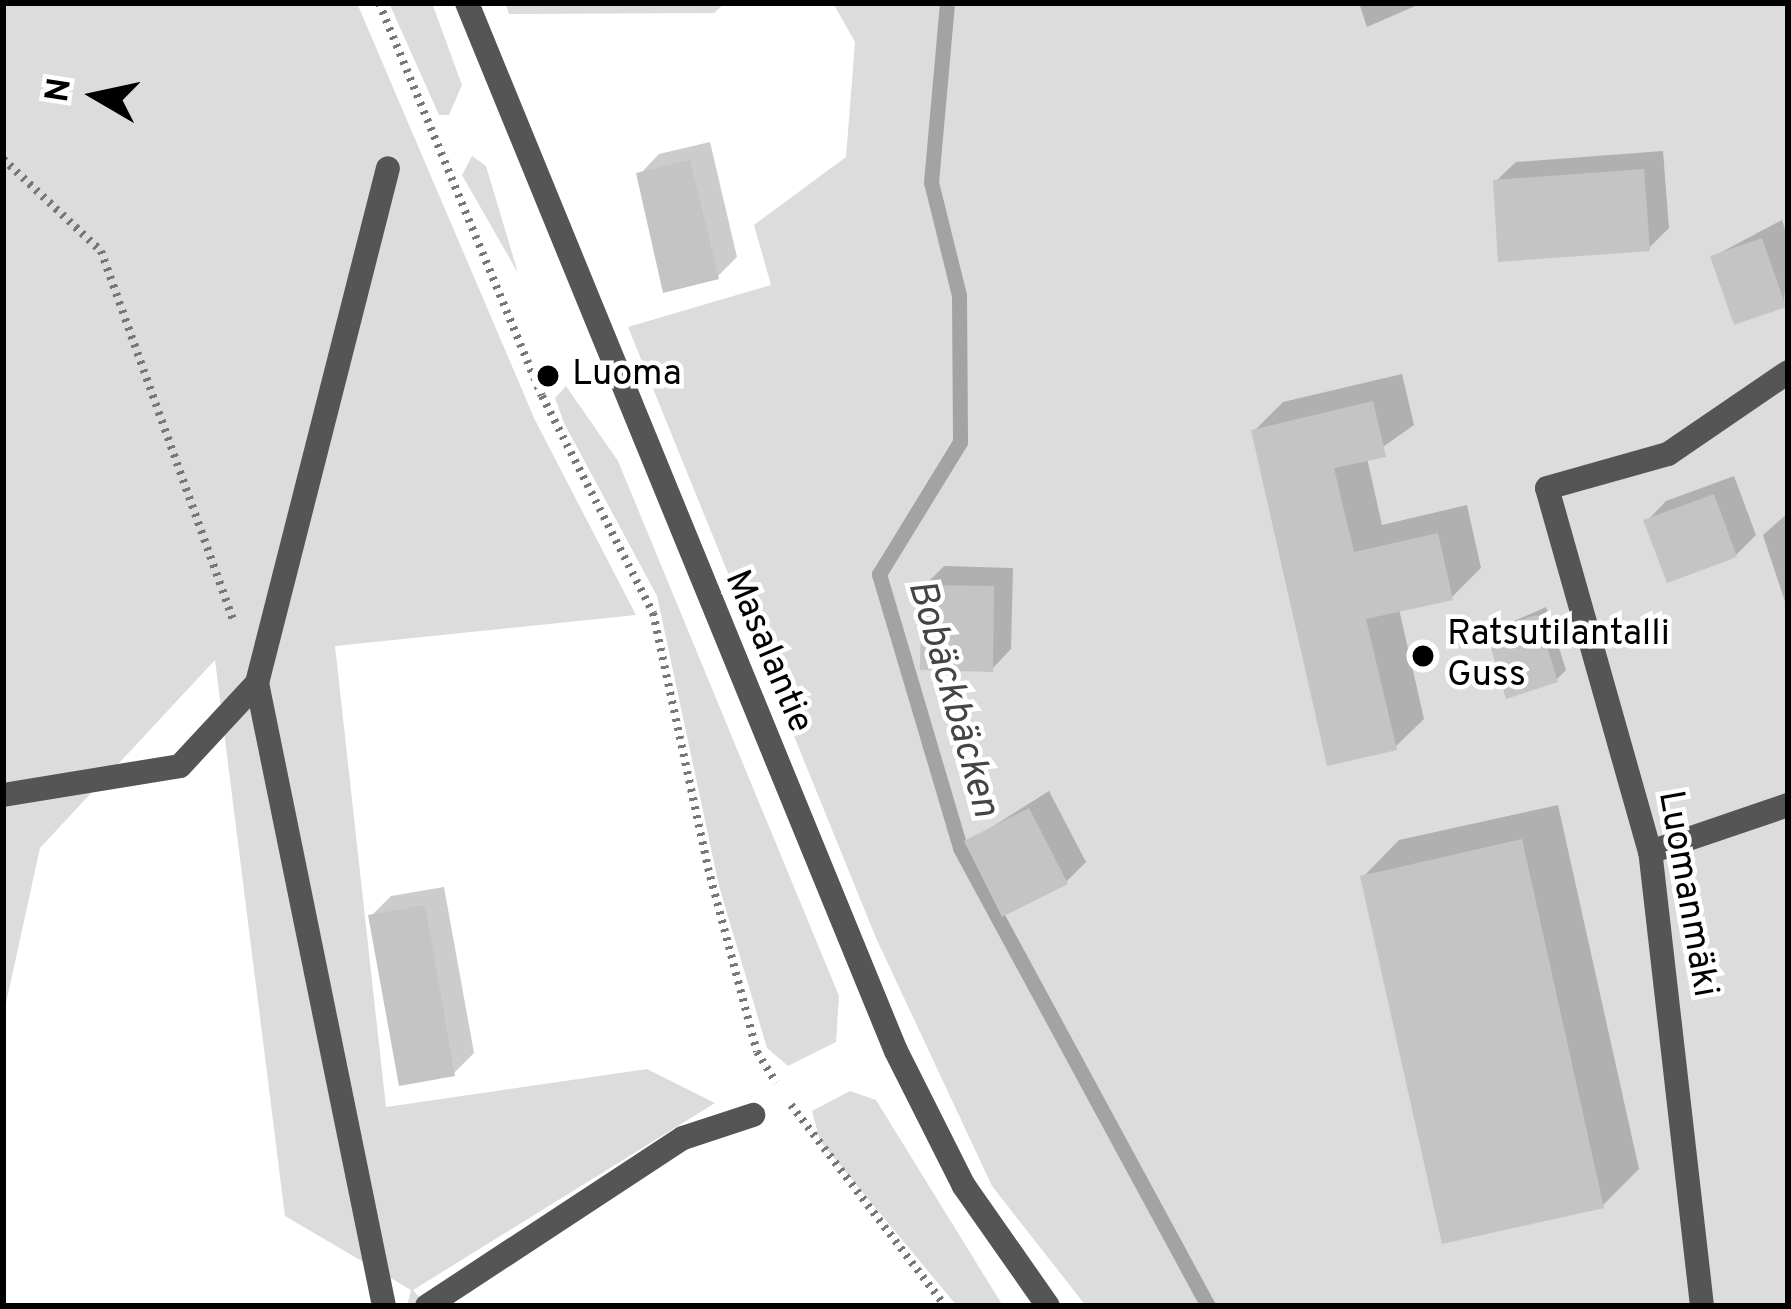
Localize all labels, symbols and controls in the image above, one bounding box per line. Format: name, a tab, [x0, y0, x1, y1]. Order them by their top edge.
north arrow	[36, 36, 156, 156]
text: N	[38, 75, 83, 105]
place label: Luoma	[572, 354, 682, 398]
marker: Luoma	[535, 363, 561, 389]
street label: Masalantie	[713, 564, 821, 740]
water label: Bobäckbäcken	[895, 575, 1007, 823]
place label: Ratsutilantalli Guss	[1447, 613, 1670, 698]
marker: Ratsutilantalli Guss	[1410, 643, 1436, 669]
street label: Luomanmäki	[1647, 788, 1725, 1000]

